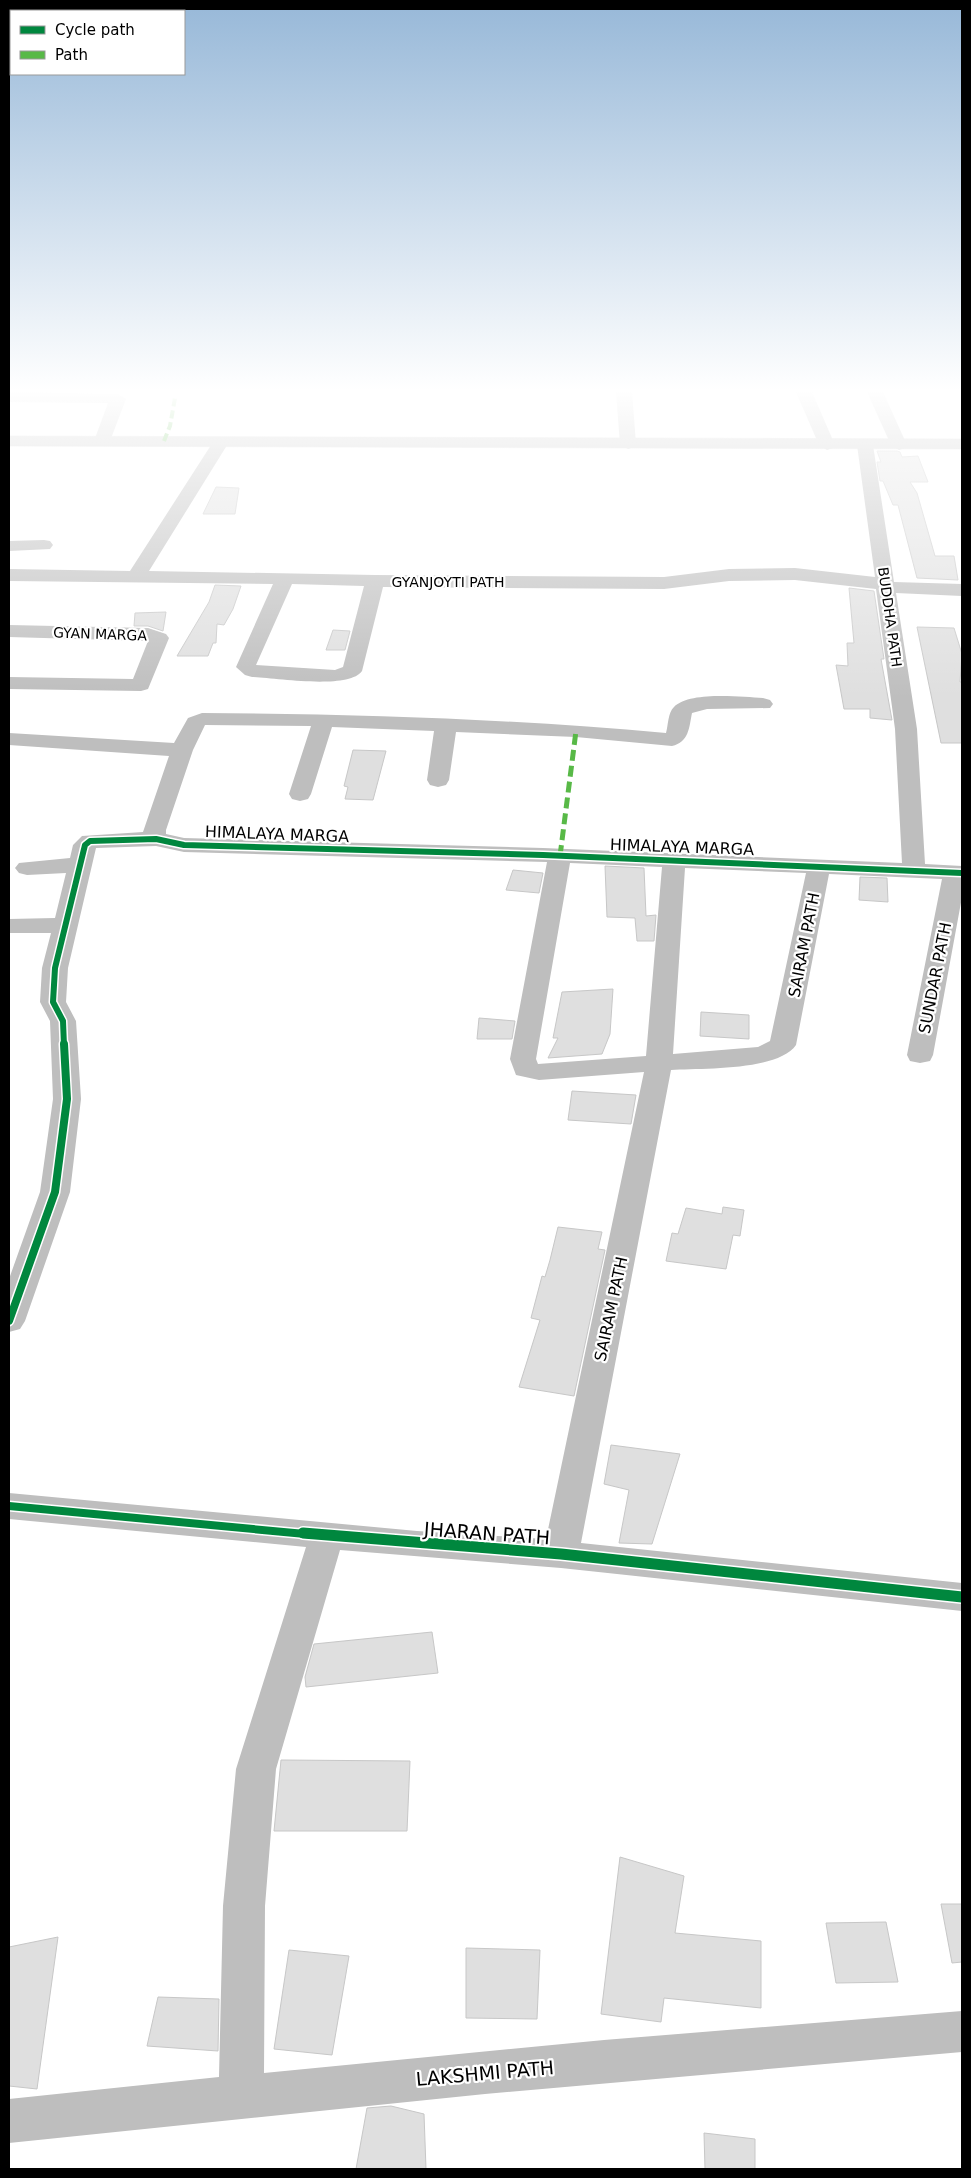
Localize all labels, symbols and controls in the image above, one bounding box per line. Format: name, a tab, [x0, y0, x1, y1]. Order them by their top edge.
legend	[10, 10, 185, 75]
text: Cycle path	[55, 21, 135, 39]
text: Path	[55, 46, 88, 64]
street label: BUDDHA PATH	[875, 566, 905, 668]
street label: GYANJOYTI PATH	[392, 574, 504, 590]
street label: GYAN MARGA	[53, 624, 148, 644]
street label: HIMALAYA MARGA	[205, 822, 349, 846]
street label: HIMALAYA MARGA	[610, 835, 754, 859]
street label: SAIRAM PATH	[785, 891, 823, 999]
street label: SUNDAR PATH	[915, 921, 955, 1035]
street label: SAIRAM PATH	[591, 1255, 631, 1363]
street label: JHARAN PATH	[422, 1518, 551, 1548]
street label: LAKSHMI PATH	[415, 2056, 555, 2090]

